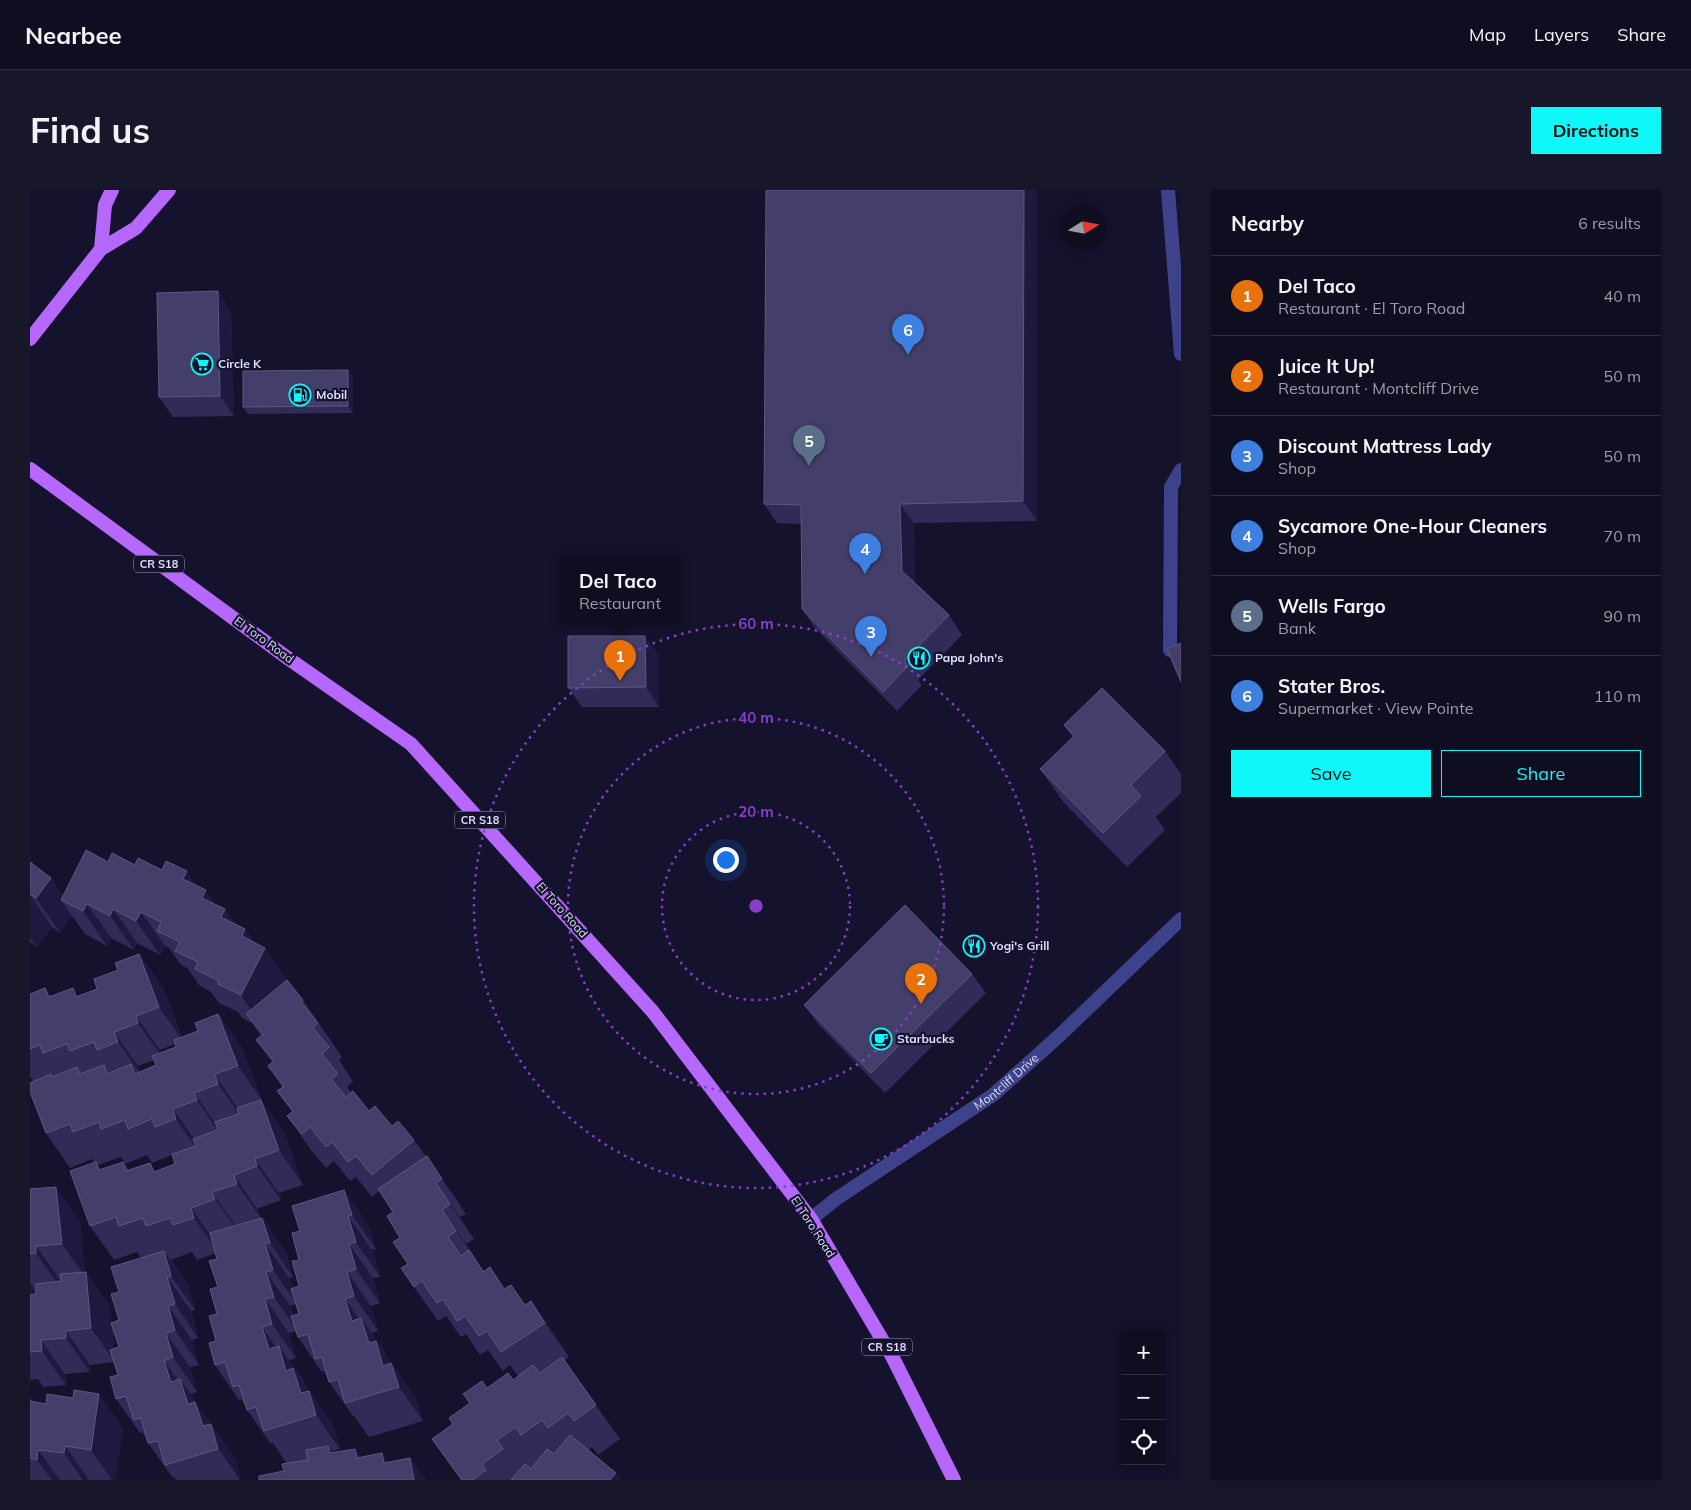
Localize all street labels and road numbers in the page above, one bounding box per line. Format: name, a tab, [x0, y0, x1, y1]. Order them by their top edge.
road number: CR S18	[134, 556, 184, 572]
street label: El Toro Road	[232, 613, 297, 666]
road number: CR S18	[455, 812, 505, 828]
street label: El Toro Road	[533, 879, 591, 941]
street label: Montcliff Drive	[971, 1050, 1041, 1113]
street label: El Toro Road	[788, 1193, 839, 1260]
road number: CR S18	[862, 1338, 912, 1356]

